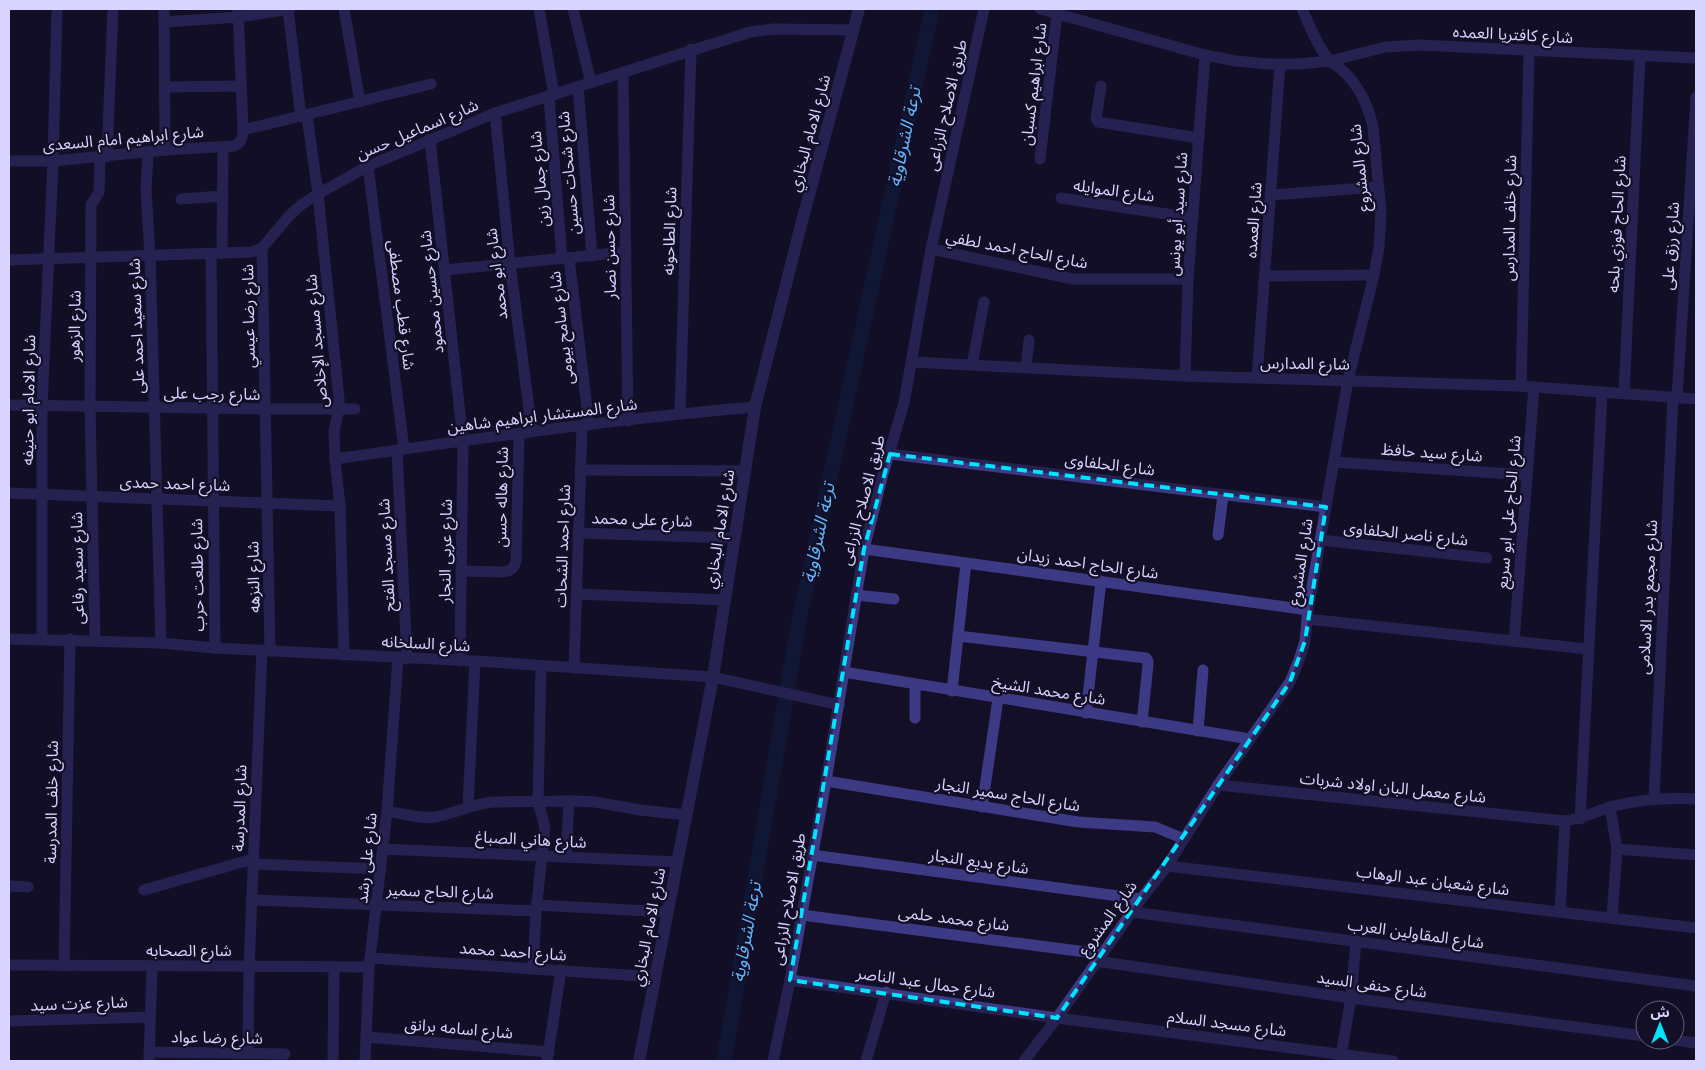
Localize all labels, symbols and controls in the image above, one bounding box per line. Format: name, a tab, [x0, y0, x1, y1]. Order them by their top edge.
street label: شارع ابراهيم كسبان	[1016, 21, 1053, 147]
street label: شارع كافتريا العمده	[1452, 21, 1574, 50]
street label: طريق الاصلاح الزراعى	[921, 37, 974, 173]
street label: شارع الامام البخاري	[784, 72, 837, 195]
water label: ترعة الشرقاوية	[883, 83, 926, 189]
street label: شارع اسماعيل حسن	[353, 94, 482, 167]
street label: شارع شحات حسين	[553, 110, 586, 236]
street label: شارع ابراهيم امام السعدى	[41, 121, 205, 158]
street label: شارع المشروع	[1344, 123, 1377, 213]
street label: شارع جمال زين	[525, 130, 556, 228]
street label: شارع سيد أبو يونس	[1163, 151, 1194, 277]
street label: شارع خلف المدارس	[1498, 155, 1523, 281]
street label: شارع الحاج فوزي بلحه	[1602, 155, 1633, 293]
street label: شارع الموايله	[1072, 174, 1156, 209]
street label: شارع العمده	[1240, 181, 1269, 259]
street label: شارع الطاحونه	[657, 186, 684, 276]
street label: شارع حسن نصار	[598, 194, 623, 301]
street label: شارع رزق على	[1657, 201, 1686, 291]
street label: شارع الحاج احمد لطفي	[944, 225, 1090, 275]
street label: شارع ابو محمد	[480, 227, 515, 321]
street label: شارع حسين محمود	[415, 229, 450, 355]
street label: شارع قطب مصطفى	[381, 239, 420, 372]
street label: شارع سعيد احمد على	[124, 258, 151, 394]
street label: شارع رضا عيسي	[237, 264, 262, 368]
street label: شارع سامح بيومى	[544, 270, 581, 386]
street label: شارع مسجد الإخلاص	[300, 273, 335, 409]
street label: شارع الزهور	[63, 290, 88, 363]
street label: شارع الامام ابو حنيفه	[17, 334, 42, 466]
street label: شارع المدارس	[1260, 352, 1350, 377]
street label: شارع رجب على	[163, 382, 261, 407]
street label: شارع المستشار ابراهيم شاهين	[446, 393, 639, 440]
street label: طريق الاصلاح الزراعى	[835, 432, 892, 568]
street label: شارع الحاج على ابو سريع	[1491, 434, 1528, 590]
street label: شارع سيد حافظ	[1380, 438, 1483, 469]
street label: شارع هاله حسن	[490, 446, 515, 548]
street label: شارع الحلفاوى	[1063, 449, 1156, 482]
street label: شارع الامام البخاري	[700, 468, 741, 591]
street label: شارع احمد حمدى	[119, 471, 231, 498]
water label: ترعة الشرقاوية	[797, 479, 840, 585]
street label: شارع احمد الشحات	[550, 484, 577, 608]
street label: شارع مسجد الفتح	[373, 498, 402, 612]
street label: شارع عربى النجار	[434, 499, 459, 604]
street label: شارع على محمد	[591, 507, 693, 534]
street label: شارع سعيد رفاعى	[66, 511, 91, 624]
street label: شارع المشروع	[1283, 517, 1320, 608]
street label: شارع ناصر الحلفاوى	[1343, 517, 1469, 552]
street label: شارع طلعت حرب	[186, 518, 211, 632]
street label: شارع مجمع بدر الاسلامى	[1633, 519, 1664, 675]
street label: شارع النزهه	[242, 541, 267, 613]
street label: شارع الحاج احمد زيدان	[1016, 543, 1160, 586]
street label: شارع السلخانه	[381, 631, 471, 658]
street label: شارع محمد الشيخ	[990, 671, 1107, 712]
street label: شارع خلف المدرسة	[40, 740, 65, 864]
street label: شارع المدرسة	[227, 764, 254, 852]
street label: شارع معمل البان اولاد شربات	[1299, 767, 1487, 810]
street label: شارع الحاج سمير النجار	[933, 773, 1082, 818]
street label: شارع على رشد	[351, 812, 384, 905]
street label: شارع هاني الصباغ	[475, 826, 587, 855]
street label: طريق الاصلاح الزراعى	[767, 831, 812, 967]
street label: شارع بديع النجار	[926, 844, 1030, 881]
street label: شارع شعبان عبد الوهاب	[1355, 861, 1511, 902]
street label: شارع الامام البخاري	[627, 866, 672, 989]
street label: شارع المشروع	[1073, 876, 1143, 961]
water label: ترعة الشرقاوية	[727, 878, 767, 984]
street label: شارع الحاج سمير	[385, 879, 494, 906]
street label: شارع محمد حلمى	[897, 901, 1011, 938]
street label: شارع المقاولين العرب	[1346, 914, 1485, 955]
street label: شارع احمد محمد	[458, 937, 567, 968]
street label: شارع الصحابه	[146, 940, 232, 963]
street label: شارع جمال عبد الناصر	[854, 962, 997, 1005]
street label: شارع حنفى السيد	[1315, 966, 1428, 1005]
street label: شارع عزت سيد	[30, 991, 128, 1018]
north arrow	[1635, 1000, 1685, 1050]
text: ش	[1650, 1003, 1670, 1020]
street label: شارع مسجد السلام	[1166, 1006, 1288, 1043]
street label: شارع اسامه برانق	[404, 1013, 514, 1046]
street label: شارع رضا عواد	[171, 1026, 263, 1051]

